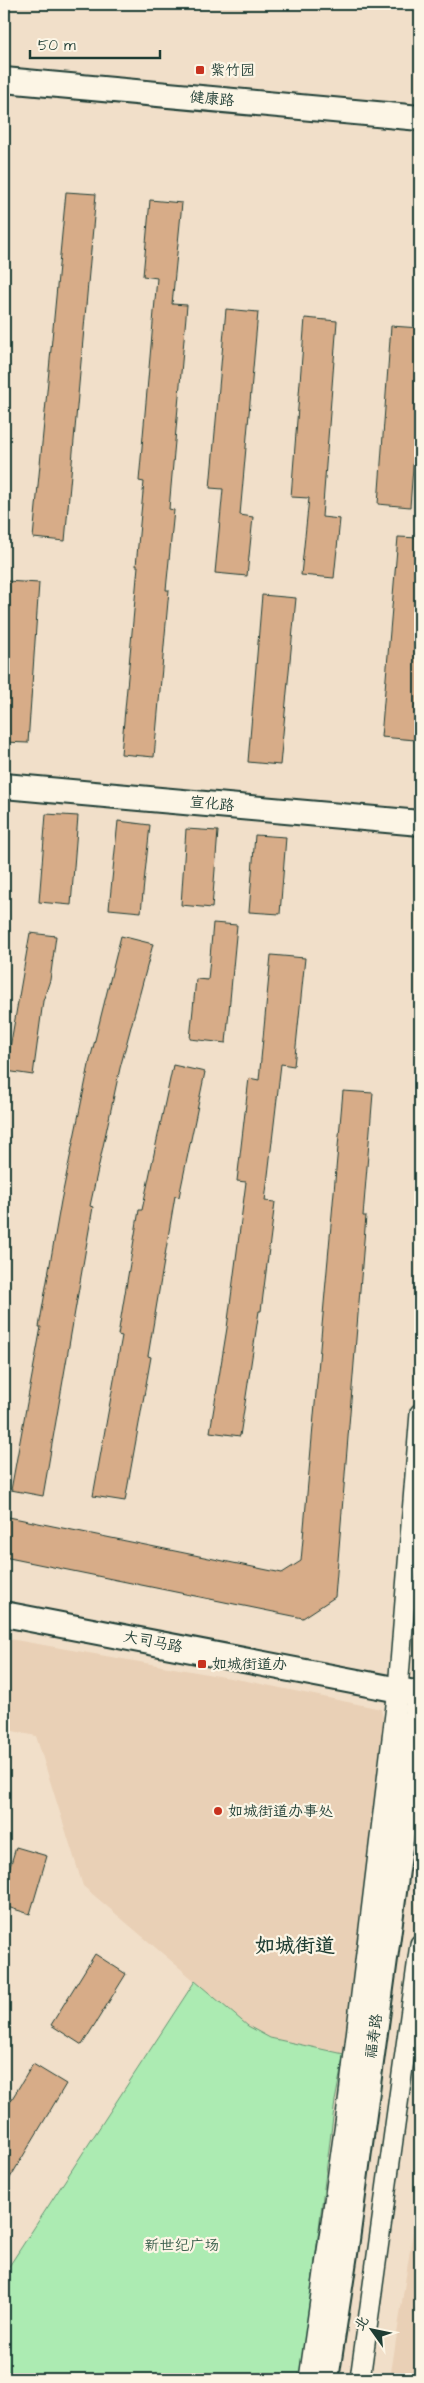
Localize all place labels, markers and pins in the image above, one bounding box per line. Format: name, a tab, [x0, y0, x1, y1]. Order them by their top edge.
place label: 紫竹园	[210, 60, 255, 81]
marker: 紫竹园	[194, 64, 206, 76]
place label: 如城街道办	[212, 1654, 287, 1675]
marker: 如城街道办	[196, 1658, 208, 1670]
place label: 如城街道办事处	[228, 1801, 333, 1822]
marker: 如城街道办事处	[212, 1805, 224, 1817]

